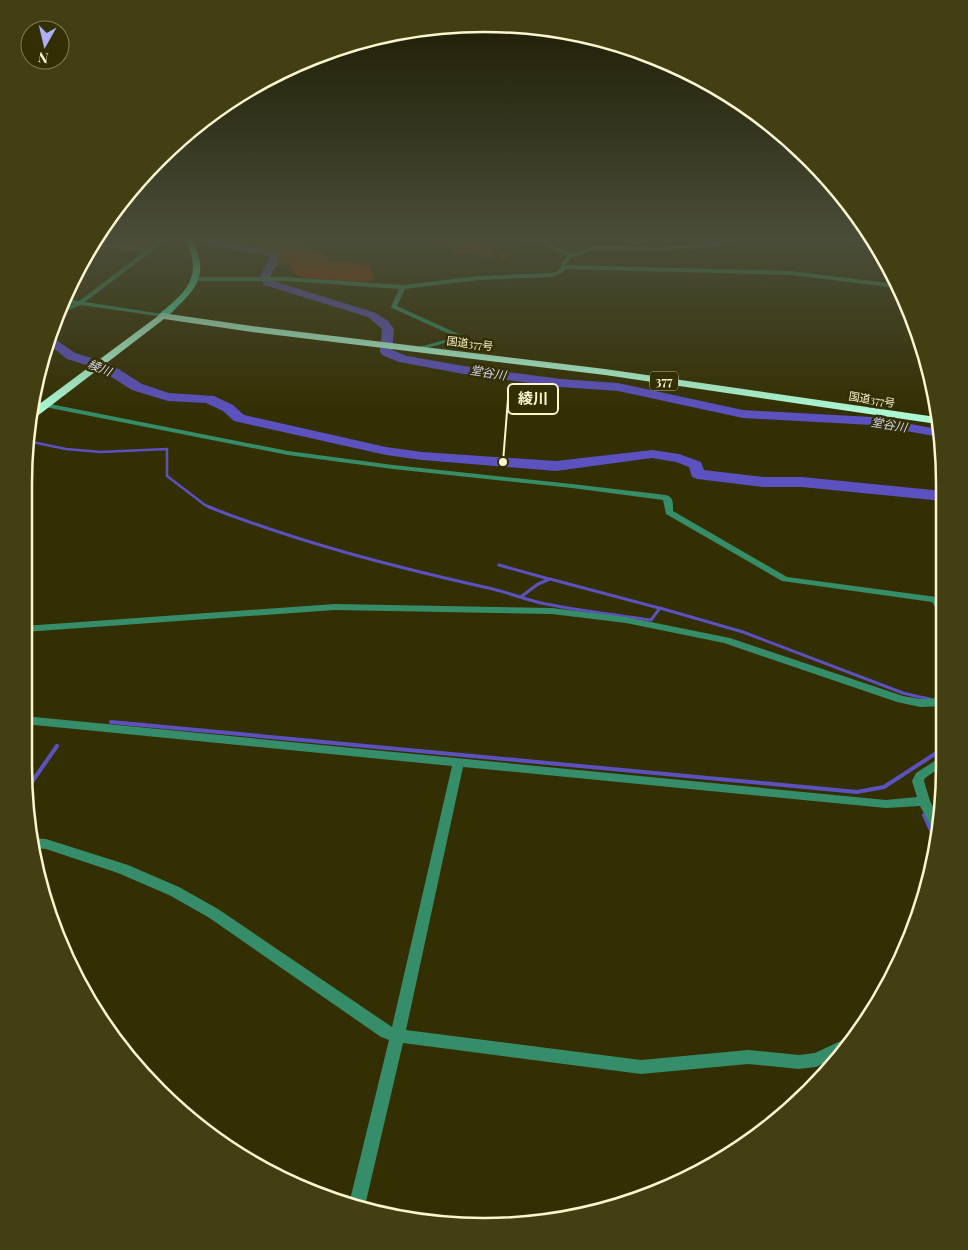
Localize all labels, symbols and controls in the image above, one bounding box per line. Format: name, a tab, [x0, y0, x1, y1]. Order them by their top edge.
north arrow	[20, 20, 70, 70]
text: N	[37, 48, 49, 68]
street label: 国道377号	[446, 333, 494, 353]
water label: 綾川	[86, 355, 116, 380]
water label: 堂谷川	[469, 361, 509, 383]
road number: 377	[650, 372, 678, 391]
callout: 綾川	[508, 384, 558, 414]
text: 綾川	[518, 388, 548, 408]
street label: 国道377号	[848, 388, 896, 410]
water label: 堂谷川	[870, 413, 910, 435]

